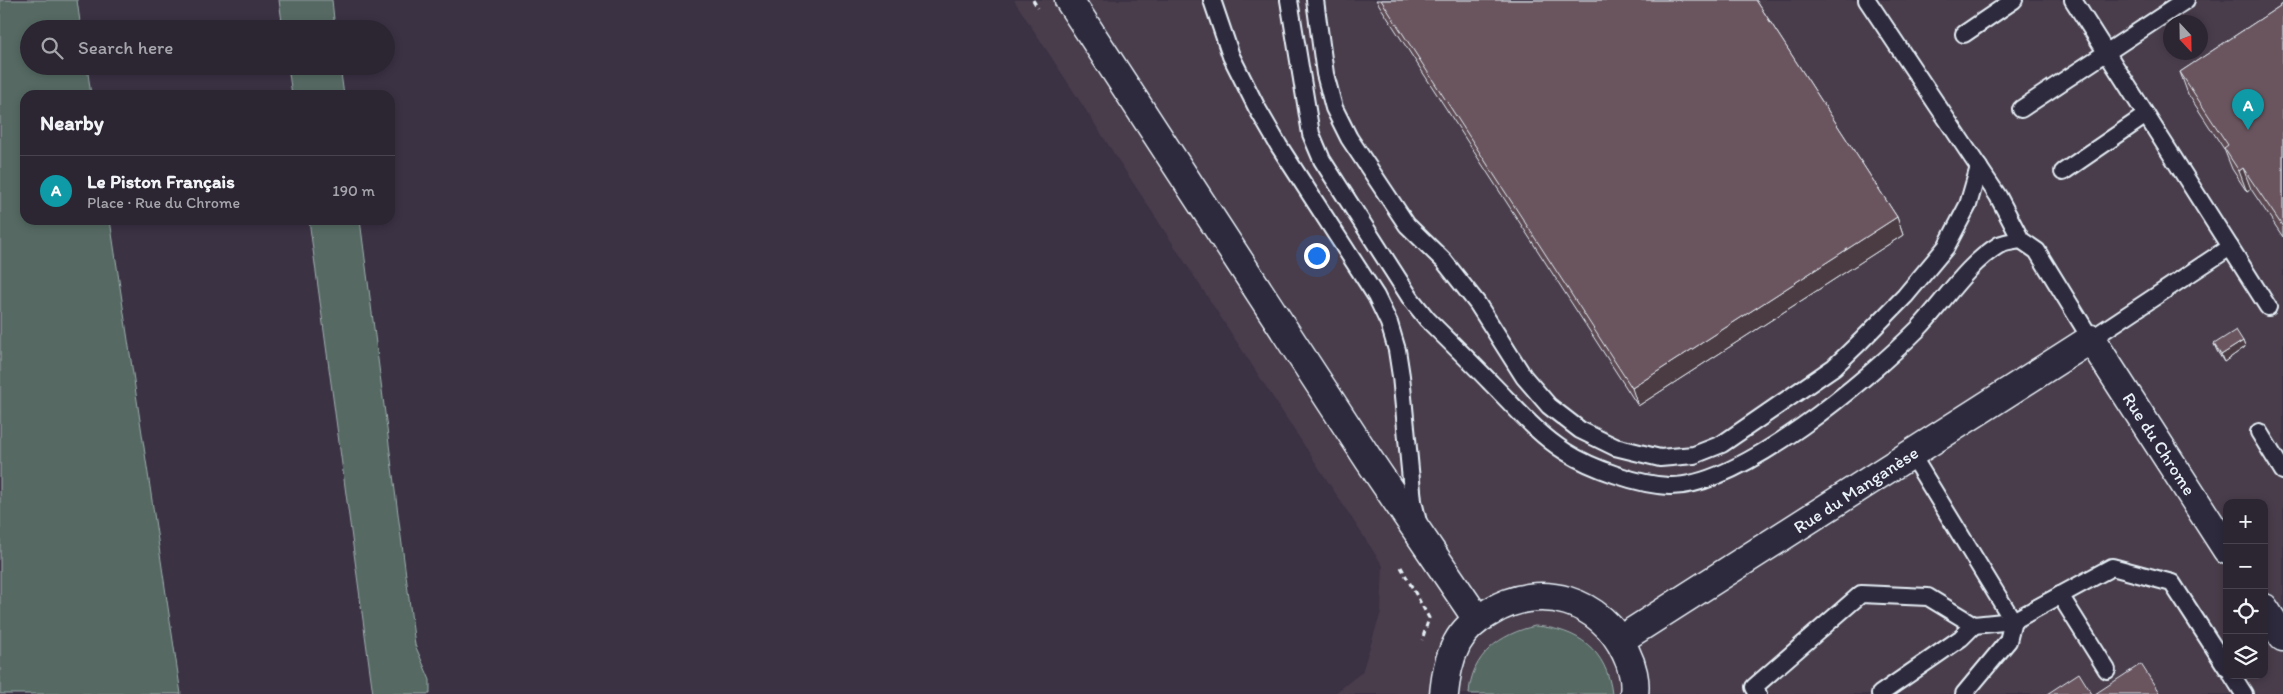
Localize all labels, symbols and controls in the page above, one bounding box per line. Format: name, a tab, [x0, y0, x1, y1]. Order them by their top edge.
north arrow	[2163, 15, 2208, 60]
search box	[20, 20, 395, 75]
icon: search	[38, 34, 66, 62]
text: Search here	[78, 36, 173, 59]
pin: A	[2232, 89, 2264, 130]
text: Nearby	[40, 110, 104, 135]
text: Le Piston Français	[87, 170, 235, 193]
text: A	[51, 181, 61, 200]
text: 190 m	[332, 181, 375, 200]
text: Place · Rue du Chrome	[87, 193, 240, 212]
your location	[1304, 243, 1330, 269]
street label: Rue du Chrome	[2118, 388, 2200, 500]
street label: Rue du Manganèse	[1790, 442, 1922, 538]
map controls	[2223, 499, 2268, 679]
button: +	[2223, 499, 2268, 544]
button: −	[2223, 544, 2268, 589]
button: locate	[2223, 589, 2268, 634]
button: layers	[2223, 634, 2268, 679]

